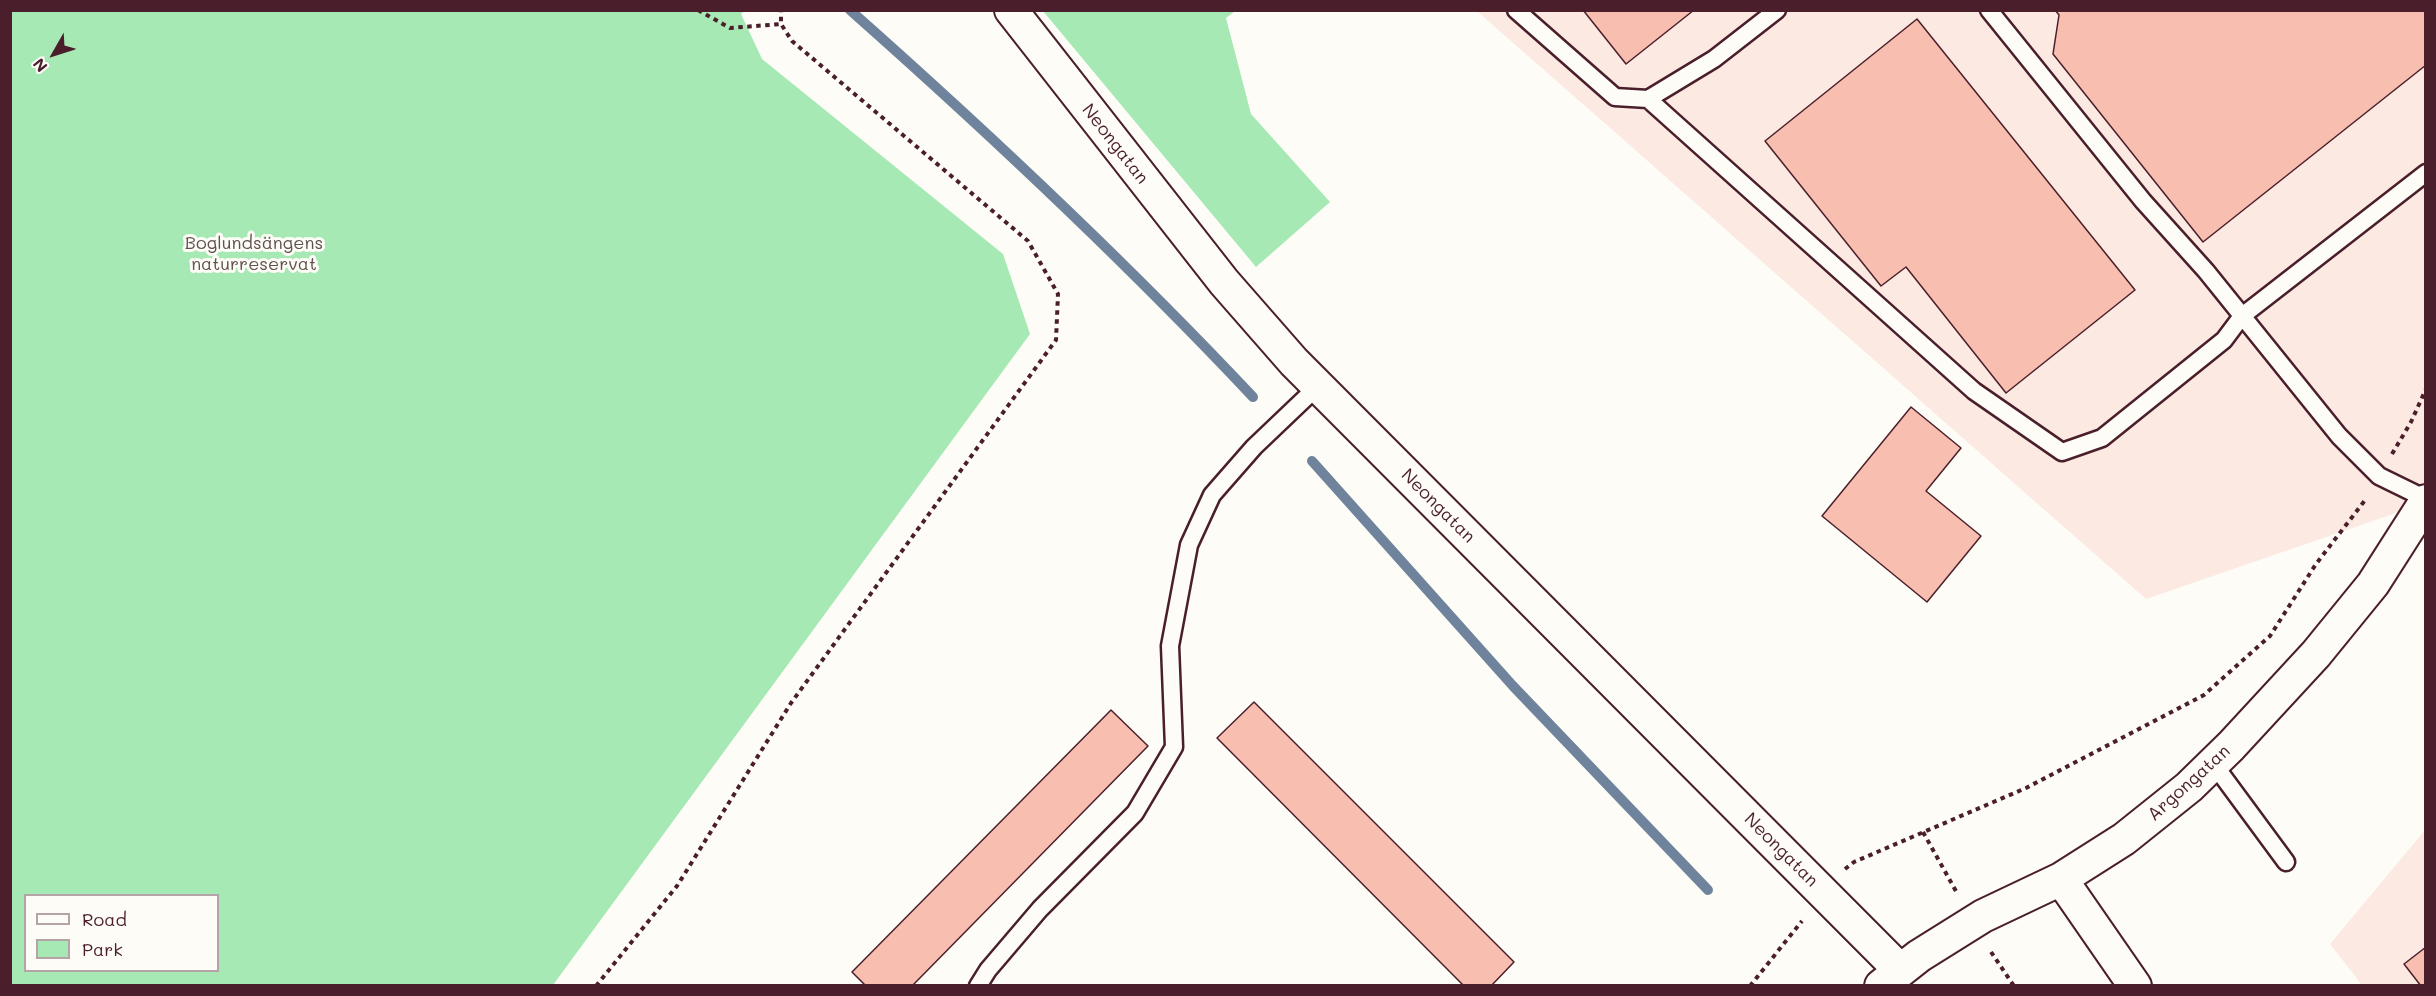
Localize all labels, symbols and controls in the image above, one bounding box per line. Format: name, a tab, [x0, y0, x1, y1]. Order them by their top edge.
north arrow	[24, 24, 84, 84]
text: N	[28, 54, 52, 77]
street label: Neongatan	[1077, 100, 1153, 188]
park label: Boglundsängens naturreservat	[185, 232, 323, 274]
street label: Neongatan	[1396, 464, 1480, 548]
street label: Argongatan	[2143, 740, 2235, 826]
street label: Neongatan	[1739, 808, 1823, 892]
legend	[24, 894, 219, 972]
text: Road	[82, 907, 127, 931]
text: Park	[82, 937, 123, 961]

